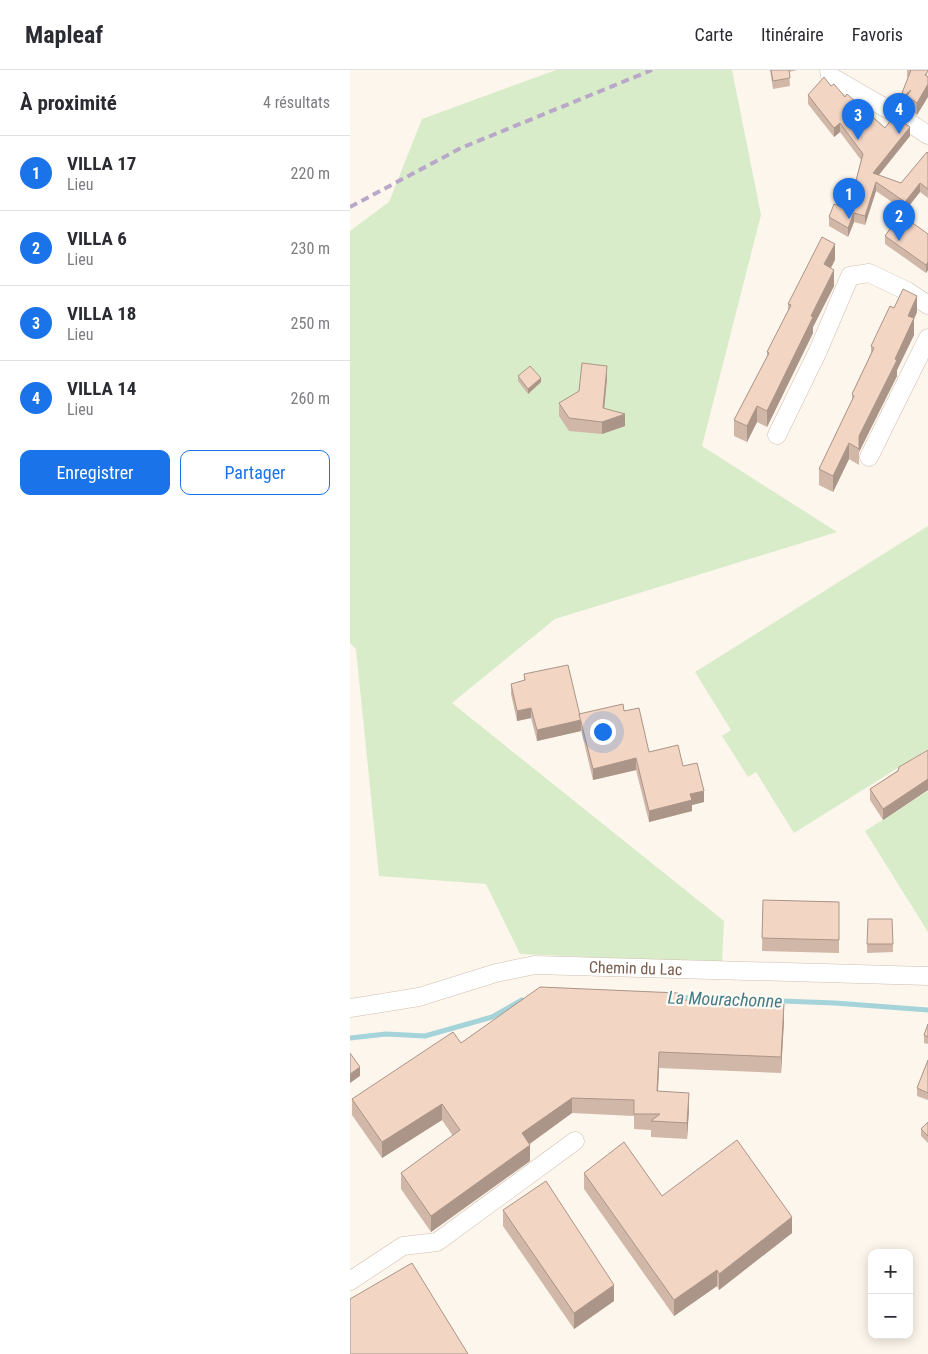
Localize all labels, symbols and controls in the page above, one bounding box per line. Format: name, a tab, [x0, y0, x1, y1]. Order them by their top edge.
text: Mapleaf	[25, 21, 103, 49]
text: Carte	[694, 24, 733, 45]
text: Itinéraire	[761, 24, 824, 45]
text: Favoris	[852, 24, 903, 45]
text: À proximité	[20, 91, 117, 115]
text: 4 résultats	[263, 93, 330, 112]
pin: 4	[883, 93, 915, 134]
pin: 3	[842, 99, 874, 140]
text: VILLA 17	[67, 152, 136, 175]
text: 1	[32, 164, 40, 183]
text: 220 m	[291, 164, 330, 183]
text: Lieu	[67, 175, 94, 194]
pin: 1	[833, 178, 865, 219]
pin: 2	[883, 200, 915, 241]
text: VILLA 6	[67, 227, 127, 250]
text: 2	[32, 239, 40, 258]
text: 230 m	[291, 239, 330, 258]
text: Lieu	[67, 250, 94, 269]
text: VILLA 18	[67, 302, 136, 325]
text: 3	[32, 314, 40, 333]
text: 250 m	[291, 314, 330, 333]
text: Lieu	[67, 325, 94, 344]
text: VILLA 14	[67, 377, 136, 400]
text: 4	[32, 389, 40, 408]
text: 260 m	[291, 389, 330, 408]
text: Lieu	[67, 400, 94, 419]
button: Enregistrer	[20, 450, 170, 495]
button: Partager	[180, 450, 330, 495]
your location	[590, 719, 616, 745]
street label: Chemin du Lac	[589, 957, 683, 979]
water label: La Mourachonne	[667, 987, 783, 1011]
map controls	[868, 1249, 913, 1339]
button: +	[868, 1249, 913, 1294]
button: −	[868, 1294, 913, 1339]

